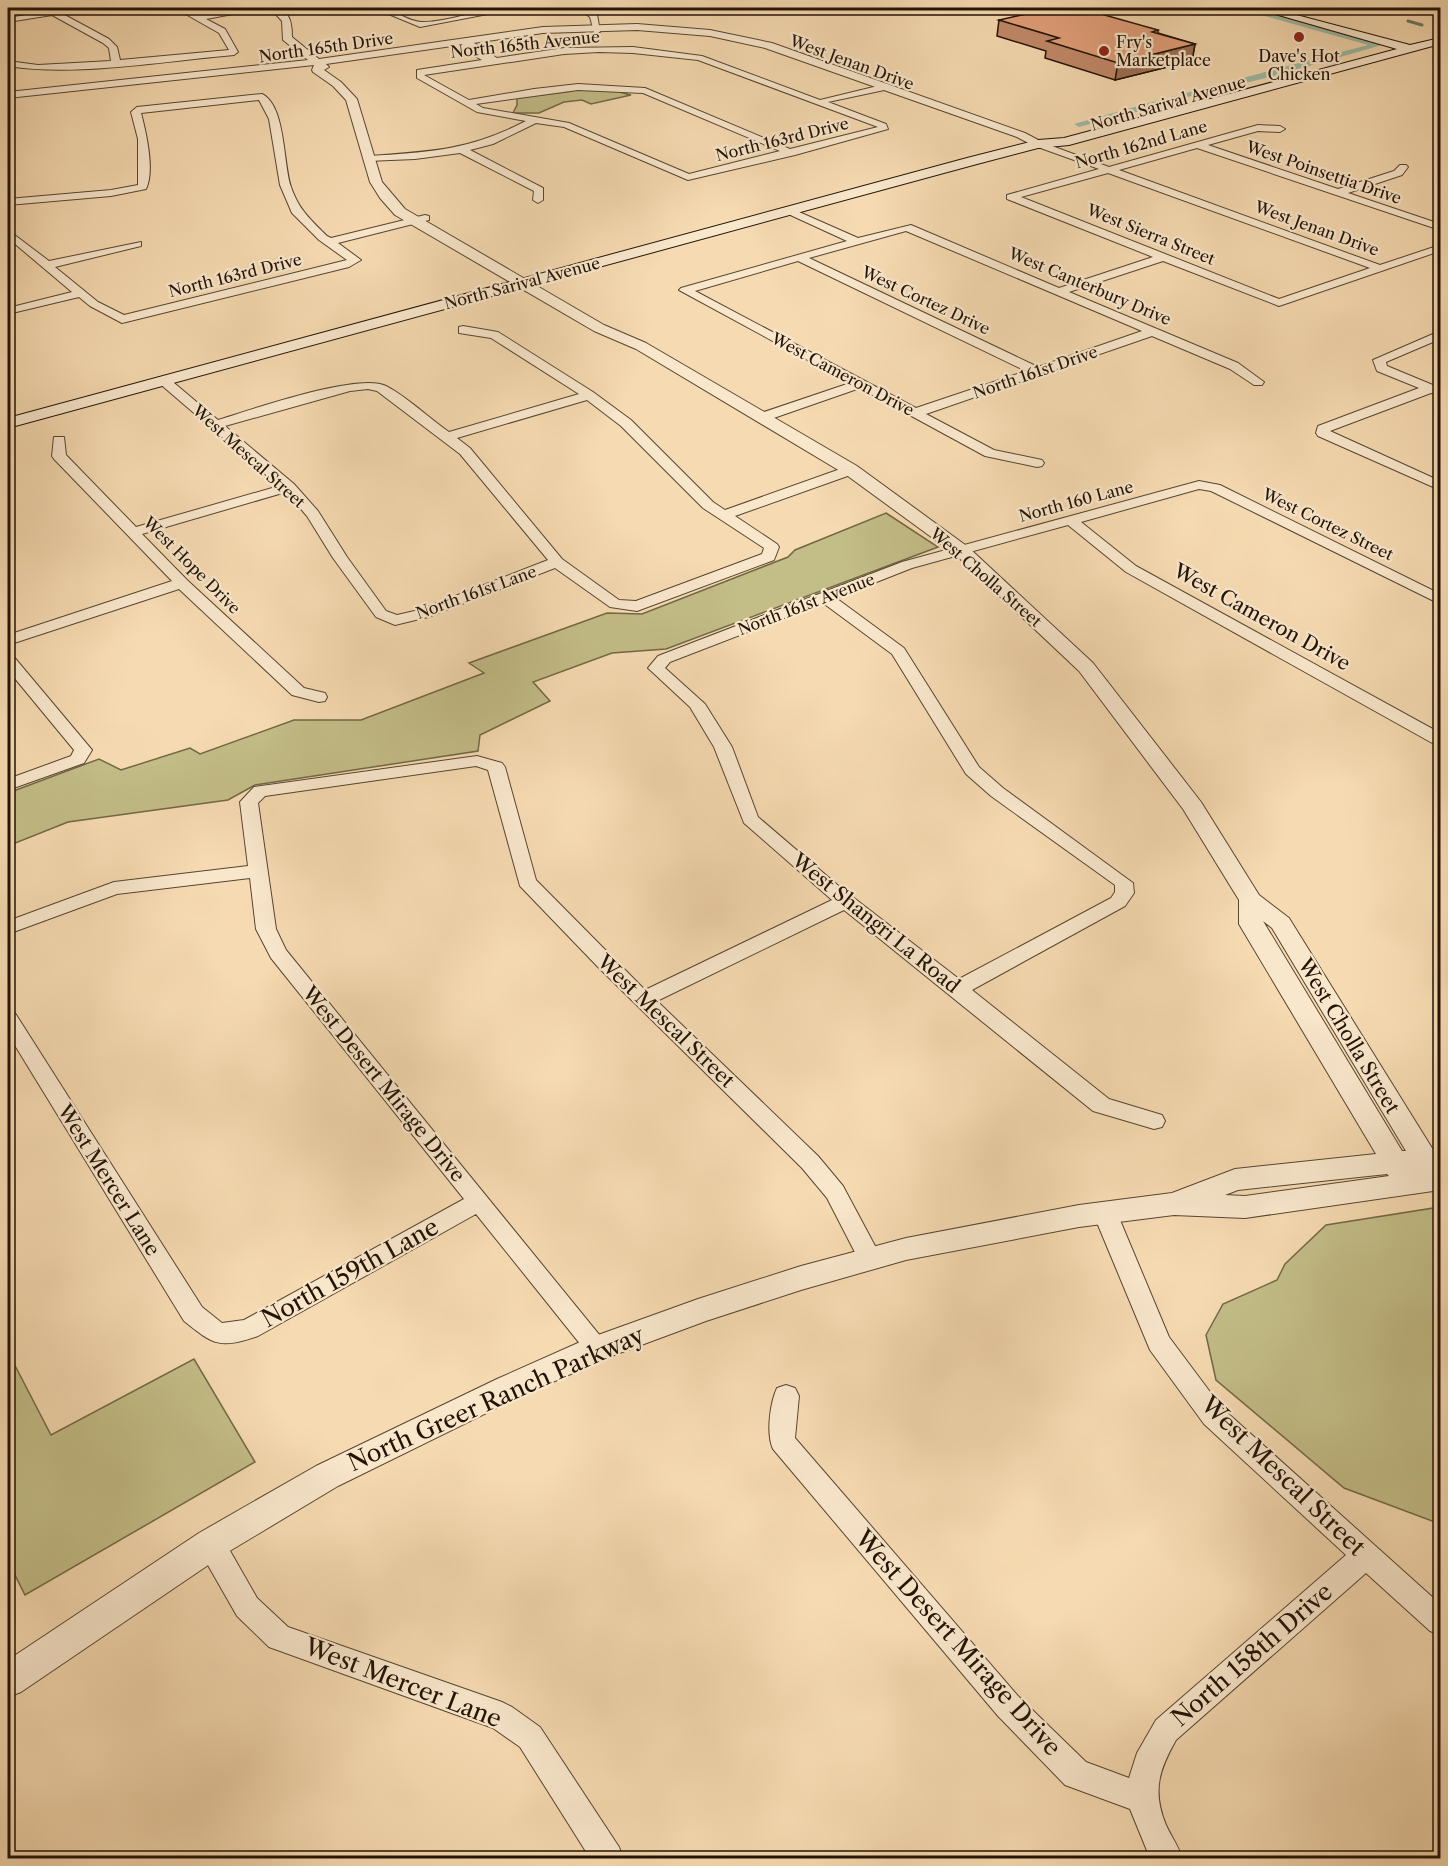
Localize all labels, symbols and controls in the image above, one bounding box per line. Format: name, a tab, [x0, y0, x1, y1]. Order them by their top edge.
street label: North 165th Avenue	[449, 26, 601, 62]
street label: North 165th Drive	[257, 28, 395, 66]
street label: West Jenan Drive	[786, 30, 917, 94]
marker: Dave's Hot Chicken	[1292, 30, 1306, 44]
place label: Fry's Marketplace	[1116, 32, 1211, 70]
marker: Fry's Marketplace	[1097, 44, 1111, 58]
place label: Dave's Hot Chicken	[1258, 46, 1340, 84]
street label: North Sarival Avenue	[1088, 71, 1248, 135]
street label: North 163rd Drive	[713, 113, 851, 165]
street label: North 162nd Lane	[1073, 116, 1209, 172]
street label: West Poinsettia Drive	[1243, 136, 1404, 208]
street label: West Jenan Drive	[1251, 196, 1382, 260]
street label: West Sierra Street	[1083, 199, 1218, 269]
street label: West Canterbury Drive	[1005, 242, 1174, 329]
street label: North 163rd Drive	[166, 249, 304, 301]
street label: North Sarival Avenue	[442, 253, 602, 313]
street label: West Cortez Drive	[858, 261, 993, 339]
street label: West Cameron Drive	[767, 327, 918, 420]
street label: North 161st Drive	[970, 341, 1100, 403]
street label: West Mescal Street	[188, 399, 310, 512]
street label: North 160 Lane	[1017, 476, 1135, 526]
street label: West Cortez Street	[1258, 483, 1397, 565]
street label: West Hope Drive	[138, 511, 245, 618]
street label: West Cholla Street	[925, 522, 1046, 631]
street label: West Cameron Drive	[1169, 558, 1355, 676]
street label: North 161st Lane	[413, 561, 539, 623]
street label: North 161st Avenue	[735, 569, 877, 639]
street label: West Shangri La Road	[787, 847, 965, 998]
street label: West Mescal Street	[592, 949, 739, 1093]
street label: West Cholla Street	[1293, 953, 1405, 1118]
street label: West Desert Mirage Drive	[297, 981, 470, 1187]
street label: West Mercer Lane	[52, 1099, 165, 1260]
street label: North 159th Lane	[256, 1212, 443, 1333]
street label: North Greer Ranch Parkway	[343, 1320, 649, 1477]
street label: West Mescal Street	[1194, 1389, 1372, 1562]
street label: West Desert Mirage Drive	[849, 1523, 1067, 1761]
street label: North 158th Drive	[1165, 1577, 1338, 1732]
street label: West Mercer Lane	[300, 1631, 506, 1733]

